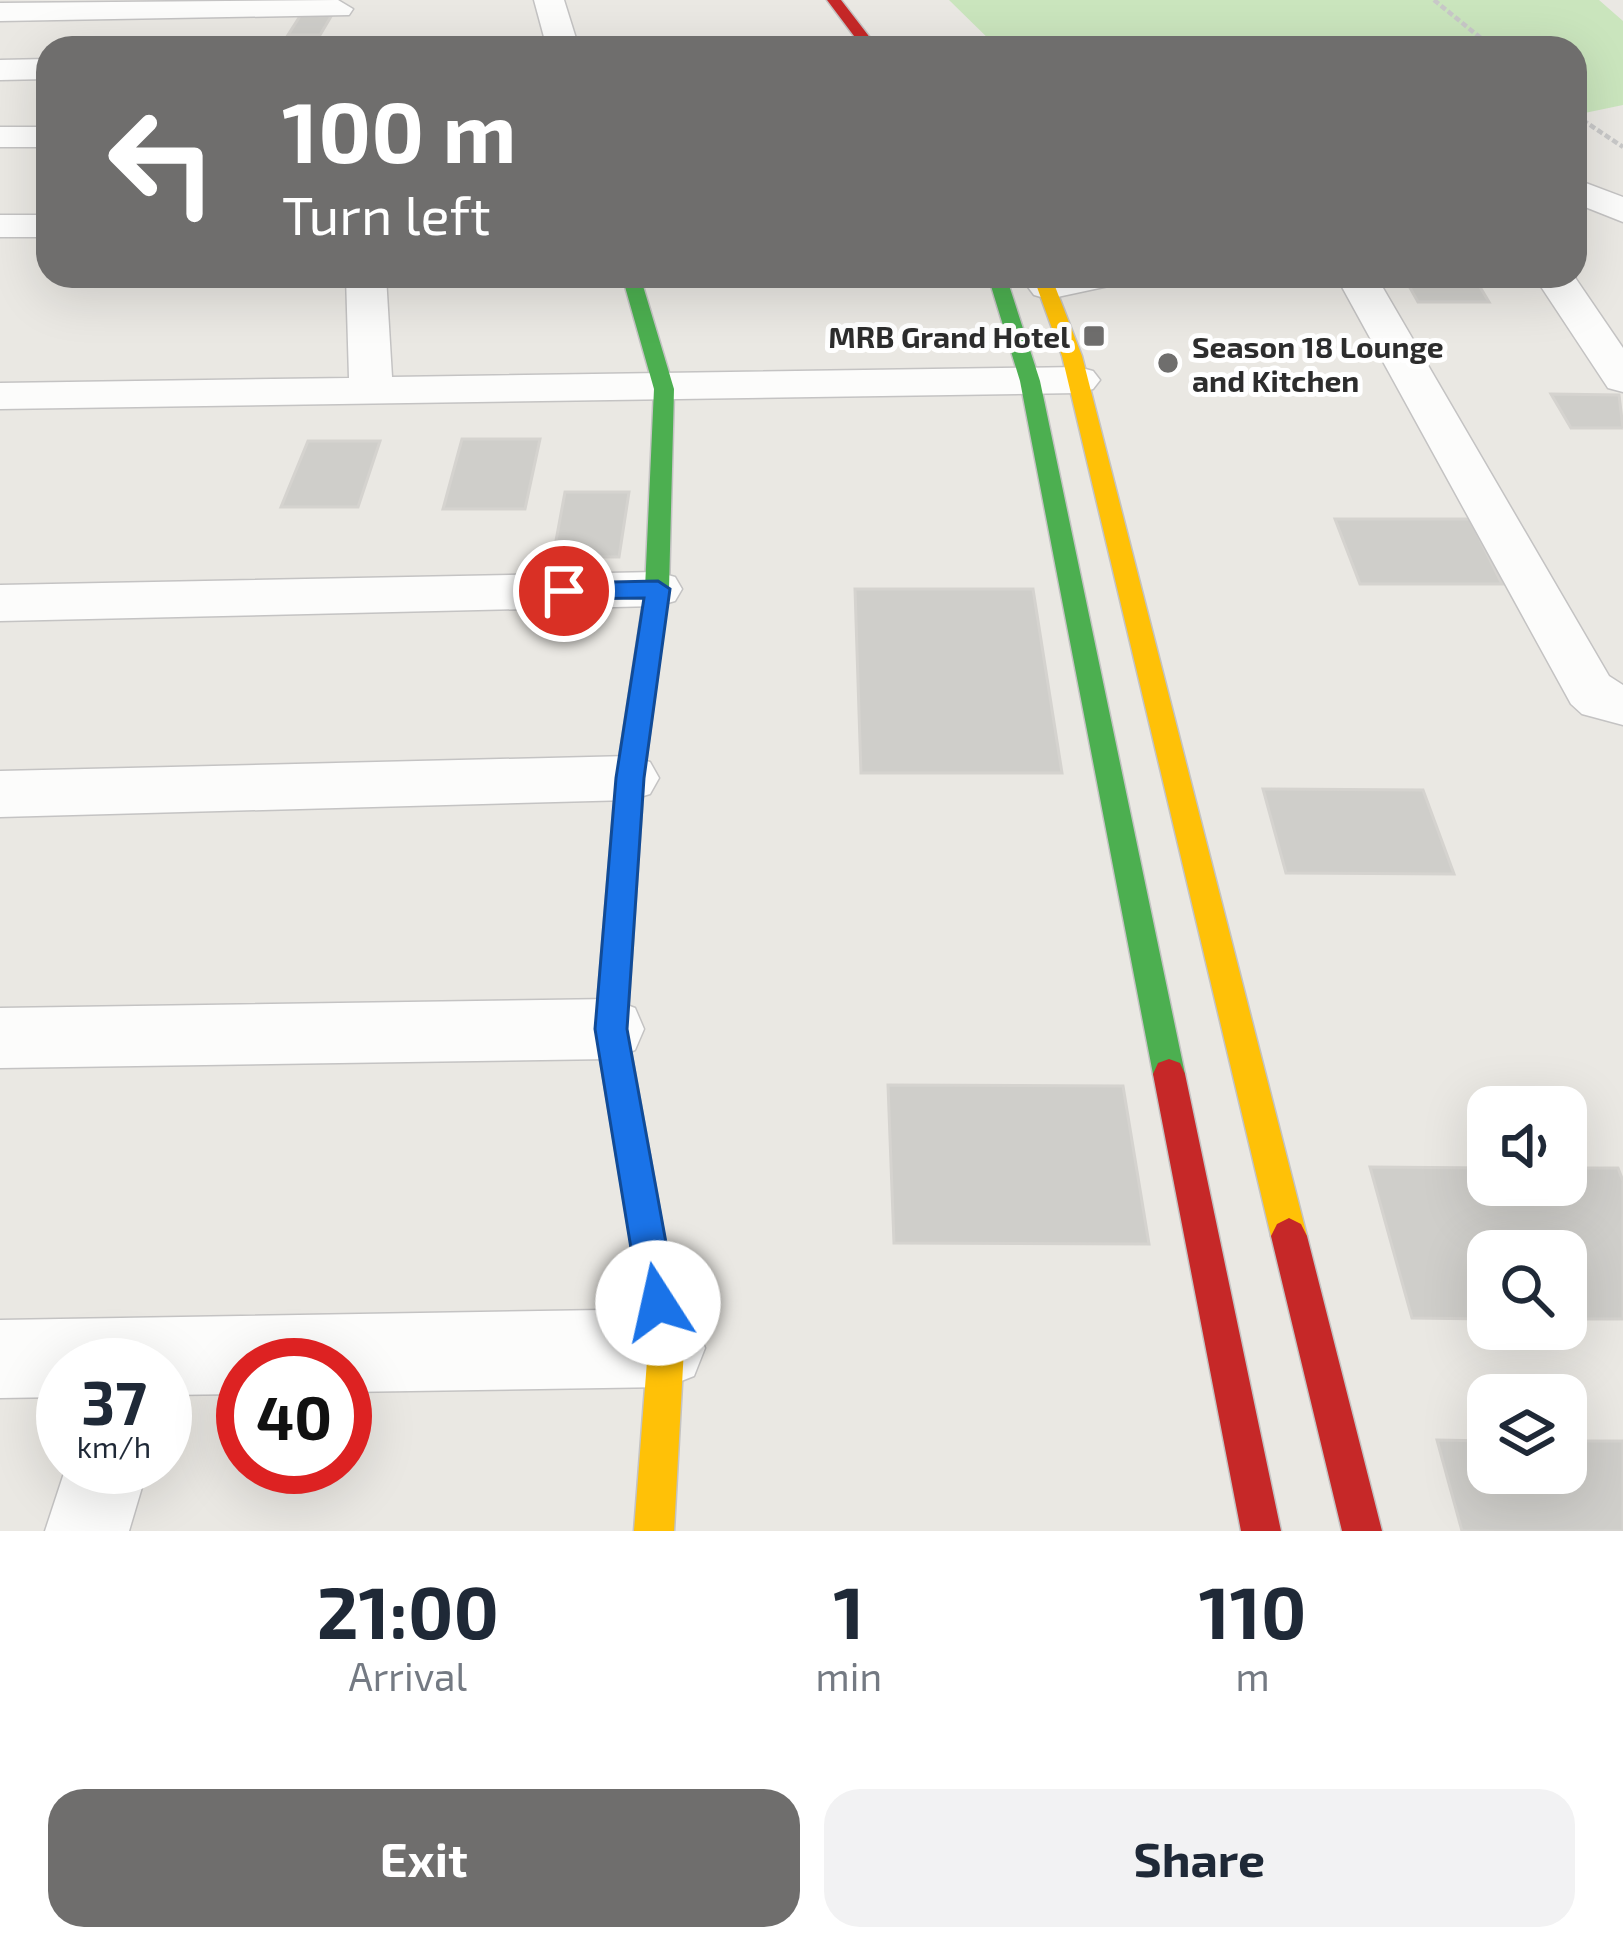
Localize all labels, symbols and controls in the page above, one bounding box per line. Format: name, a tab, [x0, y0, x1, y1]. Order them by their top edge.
text: 100 m	[282, 79, 516, 180]
icon: left	[84, 84, 240, 240]
text: Turn left	[282, 181, 491, 246]
place label: MRB Grand Hotel	[828, 318, 1070, 354]
marker: MRB Grand Hotel	[1081, 323, 1107, 349]
place label: Season 18 Lounge and Kitchen	[1192, 328, 1444, 398]
marker: Season 18 Lounge and Kitchen	[1155, 350, 1181, 376]
pin	[513, 540, 615, 642]
icon: arrive	[531, 558, 597, 624]
map controls	[1467, 1086, 1587, 1494]
button: sound	[1467, 1086, 1587, 1206]
button: search	[1467, 1230, 1587, 1350]
position arrow	[595, 1240, 721, 1366]
speed limit sign: 40	[216, 1338, 372, 1494]
text: 37	[81, 1365, 147, 1437]
button: layers	[1467, 1374, 1587, 1494]
text: km/h	[77, 1428, 151, 1464]
text: 21:00	[317, 1567, 499, 1653]
text: 1	[833, 1567, 864, 1653]
text: 110	[1199, 1567, 1306, 1653]
text: Arrival	[348, 1652, 467, 1699]
text: min	[816, 1652, 882, 1699]
text: m	[1235, 1652, 1270, 1699]
button: Exit	[48, 1789, 800, 1927]
button: Share	[824, 1789, 1575, 1927]

